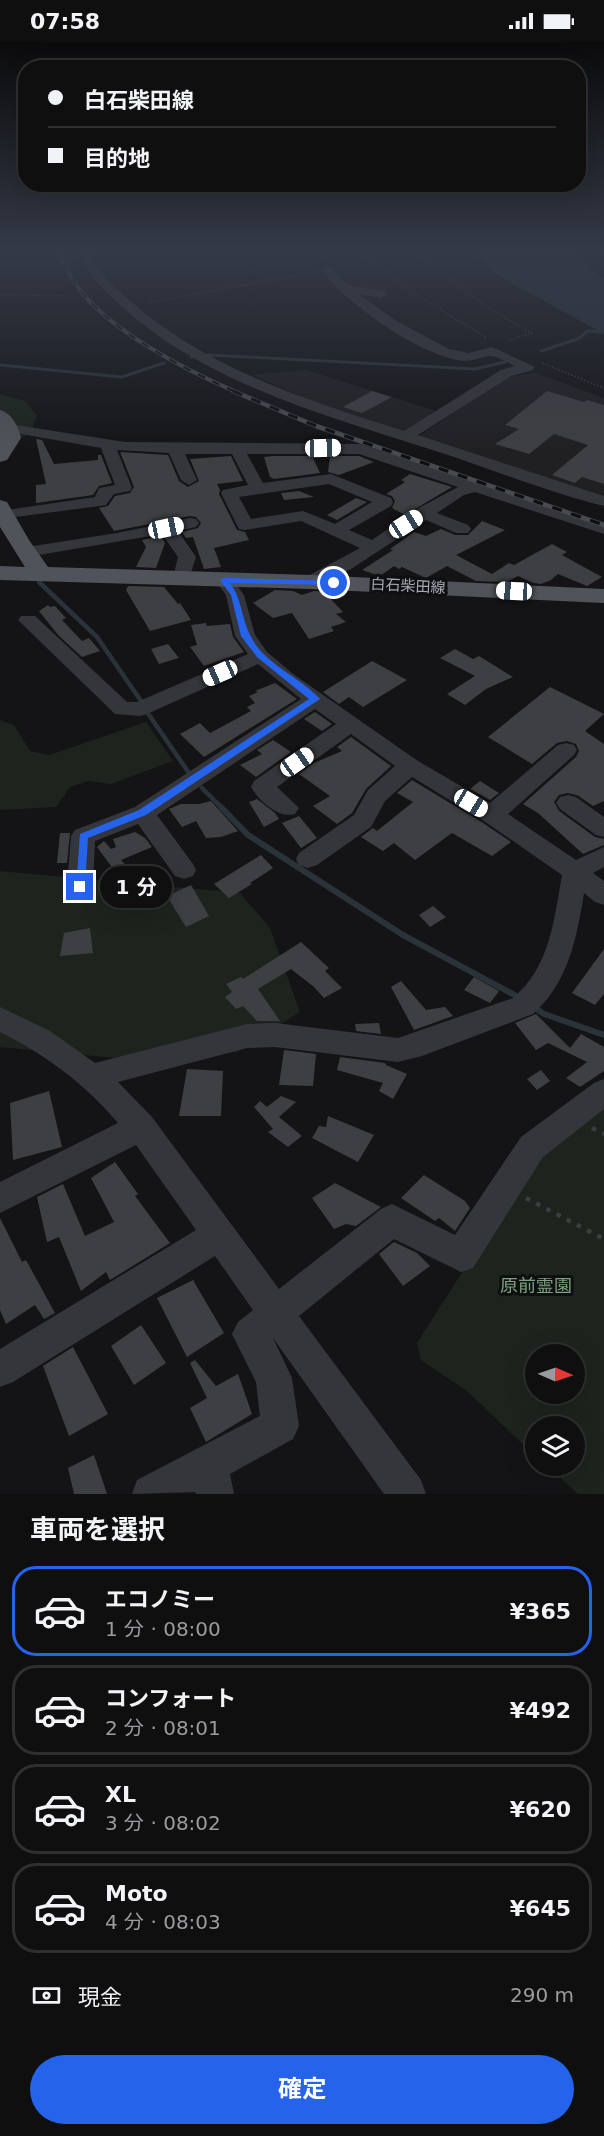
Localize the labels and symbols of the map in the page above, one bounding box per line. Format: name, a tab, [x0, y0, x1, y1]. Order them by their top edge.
car	[305, 439, 341, 457]
car	[386, 507, 426, 541]
car	[147, 515, 185, 541]
route start	[320, 569, 347, 596]
street label: 白石柴田線	[370, 575, 446, 597]
car	[496, 581, 532, 601]
car	[200, 657, 240, 689]
car	[277, 744, 317, 780]
car	[451, 786, 491, 820]
callout: 1 分	[101, 866, 173, 908]
route end	[66, 873, 93, 900]
park label: 原前霊園	[500, 1275, 572, 1296]
north arrow	[525, 1344, 585, 1404]

